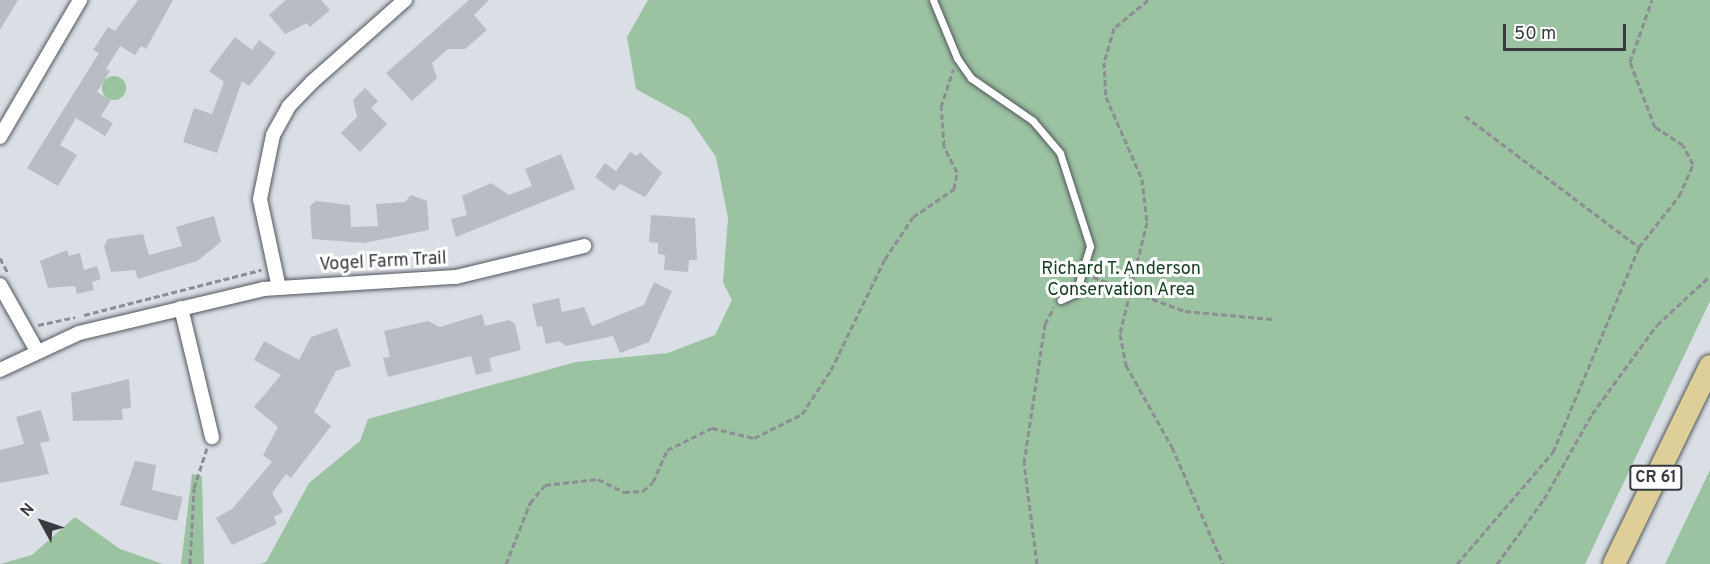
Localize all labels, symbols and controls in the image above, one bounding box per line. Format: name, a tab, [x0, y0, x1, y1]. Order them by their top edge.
scale bar	[1506, 12, 1629, 50]
text: 50 m	[1514, 23, 1556, 46]
street label: Vogel Farm Trail	[318, 249, 448, 277]
park label: Richard T. Anderson Conservation Area	[1040, 260, 1202, 302]
road number: CR 61	[1629, 465, 1683, 491]
north arrow	[12, 492, 72, 552]
text: N	[17, 500, 40, 521]

